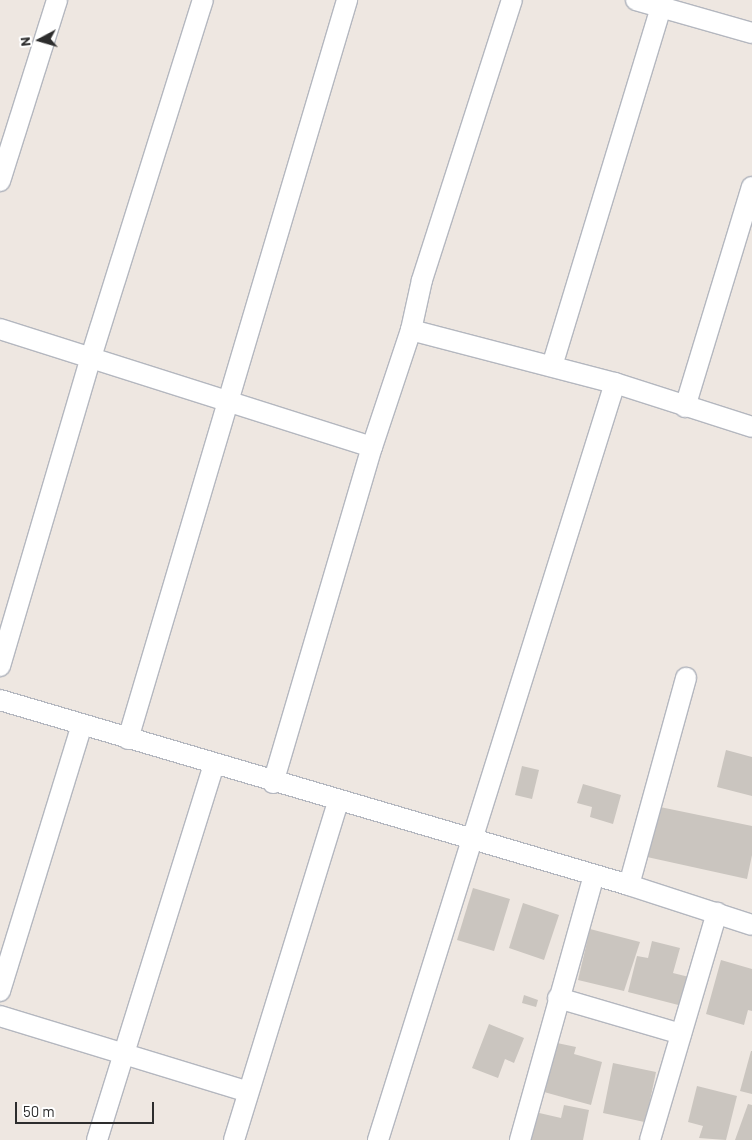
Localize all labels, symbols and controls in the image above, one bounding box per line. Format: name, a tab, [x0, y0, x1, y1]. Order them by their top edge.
north arrow	[15, 15, 65, 65]
text: N	[16, 36, 34, 47]
scale bar	[18, 1092, 156, 1124]
text: 50 m	[23, 1102, 55, 1120]

